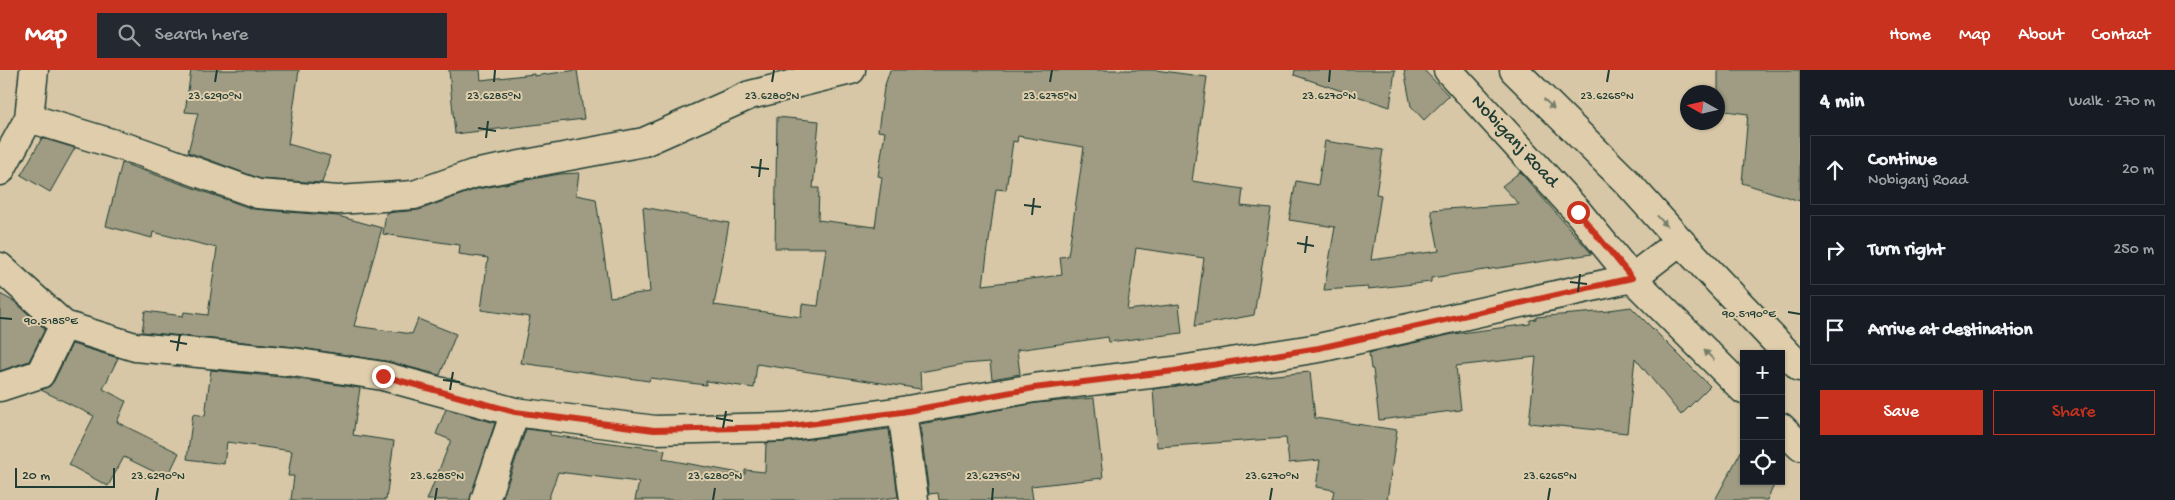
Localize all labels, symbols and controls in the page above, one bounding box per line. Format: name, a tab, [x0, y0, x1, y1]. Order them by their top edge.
search box	[97, 13, 447, 58]
text: Map	[25, 21, 67, 50]
icon: search	[115, 21, 143, 49]
text: Search here	[155, 24, 248, 47]
text: Home	[1889, 25, 1931, 46]
text: Map	[1959, 25, 1990, 46]
text: About	[2018, 25, 2064, 46]
text: Contact	[2092, 25, 2150, 46]
north arrow	[1680, 85, 1725, 130]
text: 23.6290°N	[188, 90, 242, 104]
text: 23.6285°N	[467, 90, 521, 104]
text: 23.6280°N	[745, 90, 799, 104]
text: 23.6275°N	[1023, 90, 1077, 104]
text: 23.6270°N	[1302, 90, 1356, 104]
text: 23.6265°N	[1580, 90, 1634, 104]
text: 4 min	[1820, 90, 1864, 115]
street label: Nobiganj Road	[1465, 91, 1564, 194]
text: Walk · 270 m	[2069, 93, 2155, 112]
one-way arrow	[1542, 98, 1554, 110]
text: Continue	[1868, 149, 1937, 172]
icon: ahead	[1821, 156, 1849, 184]
text: 20 m	[2122, 161, 2154, 180]
text: Nobiganj Road	[1868, 172, 1968, 191]
route start	[1567, 201, 1590, 224]
one-way arrow	[1656, 215, 1668, 227]
icon: right	[1821, 236, 1849, 264]
text: Turn right	[1868, 239, 1944, 262]
text: 250 m	[2114, 241, 2154, 260]
text: 90.5190°E	[1721, 308, 1776, 322]
text: 90.5185°E	[23, 315, 78, 329]
icon: arrive	[1821, 316, 1849, 344]
text: Arrive at destination	[1868, 319, 2032, 342]
one-way arrow	[1703, 349, 1715, 361]
map controls	[1740, 350, 1785, 485]
button: +	[1740, 350, 1785, 395]
route end	[372, 365, 395, 388]
button: Save	[1820, 390, 1983, 435]
button: Share	[1993, 390, 2155, 435]
button: −	[1740, 395, 1785, 440]
button: locate	[1740, 440, 1785, 485]
scale bar	[15, 465, 115, 488]
text: 20 m	[22, 468, 50, 485]
text: 23.6290°N	[131, 470, 185, 484]
text: 23.6285°N	[410, 470, 464, 484]
text: 23.6280°N	[688, 470, 742, 484]
text: 23.6275°N	[966, 470, 1020, 484]
text: 23.6270°N	[1245, 470, 1299, 484]
text: 23.6265°N	[1523, 470, 1577, 484]

